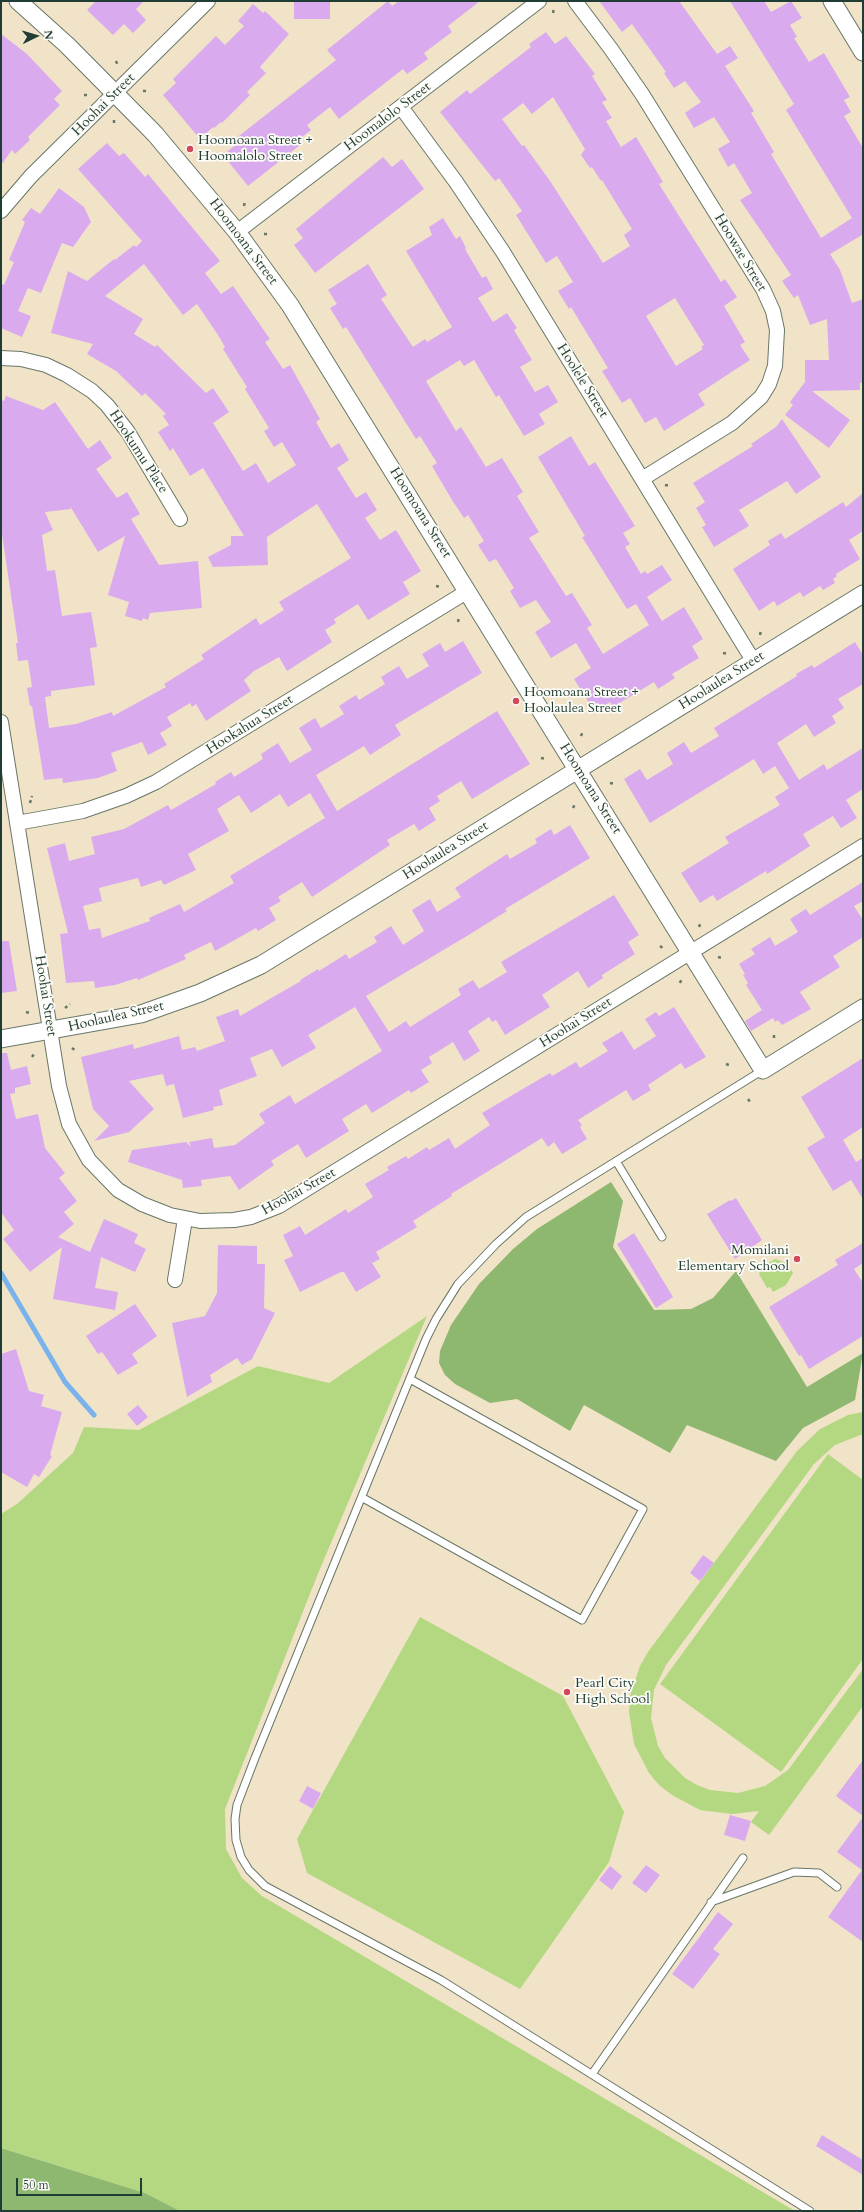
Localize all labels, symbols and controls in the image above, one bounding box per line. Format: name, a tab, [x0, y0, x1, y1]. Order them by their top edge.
north arrow	[16, 16, 56, 56]
text: N	[41, 29, 56, 40]
street label: Hoohai Street	[69, 70, 139, 140]
street label: Hoomalolo Street	[341, 79, 435, 155]
place label: Hoomoana Street + Hoomalolo Street	[198, 133, 313, 166]
marker: Hoomoana Street + Hoomalolo Street	[185, 144, 195, 154]
street label: Hoomoana Street	[205, 196, 281, 288]
street label: Hoowae Street	[710, 211, 770, 295]
street label: Hoolele Street	[553, 341, 611, 421]
street label: Hookumu Place	[105, 407, 171, 497]
street label: Hoomoana Street	[385, 465, 455, 561]
street label: Hoolaulea Street	[676, 648, 768, 714]
place label: Hoomoana Street + Hoolaulea Street	[524, 685, 639, 718]
street label: Hookahua Street	[203, 692, 297, 758]
marker: Hoomoana Street + Hoolaulea Street	[511, 696, 521, 706]
street label: Hoomoana Street	[555, 741, 625, 837]
street label: Hoolaulea Street	[400, 818, 492, 884]
street label: Hoohai Street	[30, 954, 60, 1038]
street label: Hoohai Street	[537, 994, 615, 1052]
street label: Hoolaulea Street	[67, 998, 165, 1036]
street label: Hoohai Street	[259, 1165, 339, 1219]
place label: Momilani Elementary School	[678, 1243, 789, 1276]
marker: Momilani Elementary School	[792, 1254, 802, 1264]
place label: Pearl City High School	[575, 1676, 650, 1708]
marker: Pearl City High School	[562, 1687, 572, 1697]
scale bar	[18, 2170, 144, 2196]
text: 50 m	[23, 2177, 49, 2193]

